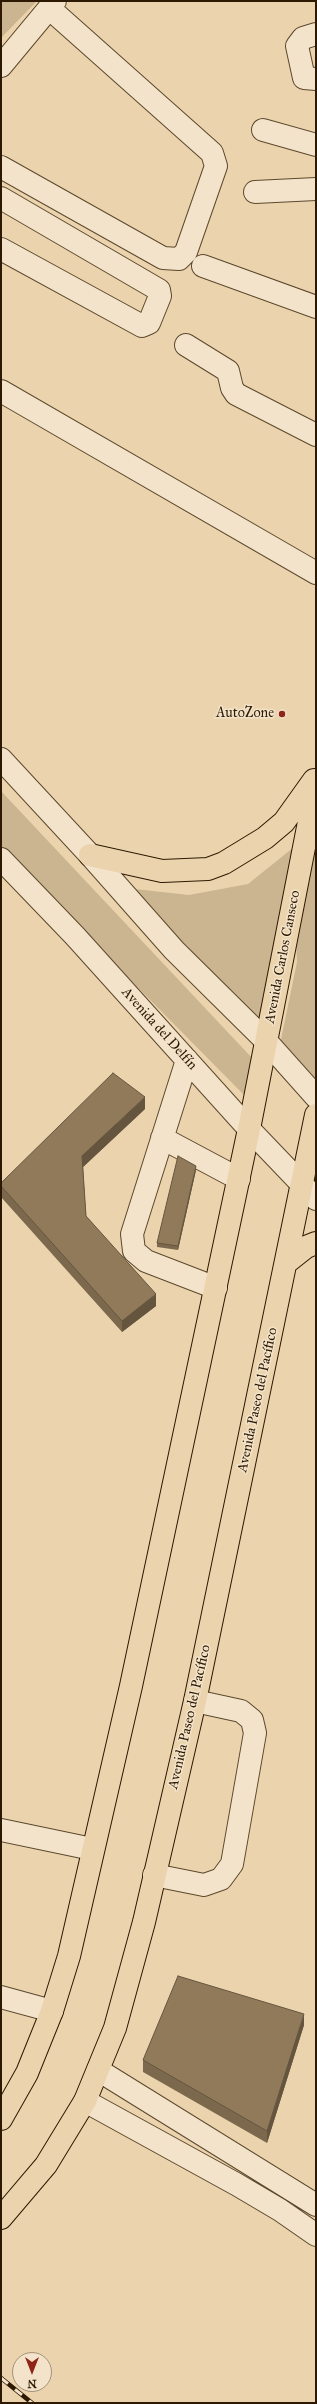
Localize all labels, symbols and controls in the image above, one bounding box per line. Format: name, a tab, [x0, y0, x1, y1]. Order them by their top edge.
place label: AutoZone	[216, 706, 274, 722]
marker: AutoZone	[277, 709, 287, 719]
street label: Avenida Carlos Canseco	[262, 889, 304, 1025]
street label: Avenida del Delfín	[118, 984, 200, 1074]
street label: Avenida Paseo del Pacífico	[234, 1326, 282, 1474]
street label: Avenida Paseo del Pacífico	[165, 1643, 215, 1791]
north arrow	[12, 2352, 52, 2392]
text: N	[27, 2377, 37, 2390]

